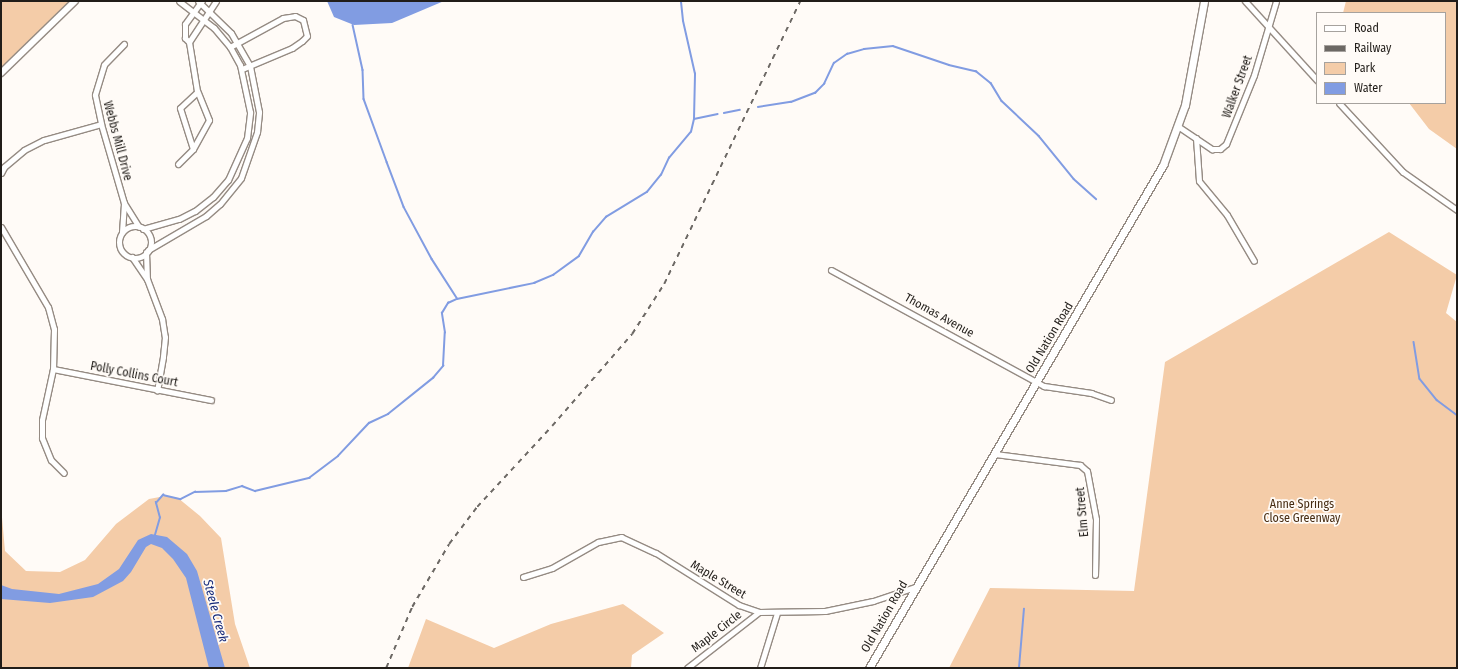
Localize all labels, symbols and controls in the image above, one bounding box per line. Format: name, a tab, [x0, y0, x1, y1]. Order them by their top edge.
legend	[1316, 12, 1446, 104]
text: Road	[1354, 21, 1379, 35]
text: Railway	[1354, 41, 1391, 55]
street label: Walker Street	[1220, 54, 1256, 120]
text: Park	[1354, 61, 1375, 75]
text: Water	[1354, 81, 1382, 95]
street label: Webbs Mill Drive	[99, 100, 135, 182]
street label: Thomas Avenue	[902, 291, 976, 341]
street label: Old Nation Road	[1023, 300, 1077, 376]
street label: Polly Collins Court	[89, 359, 179, 391]
street label: Elm Street	[1074, 486, 1092, 538]
park label: Anne Springs Close Greenway	[1264, 498, 1340, 526]
street label: Maple Street	[688, 558, 748, 602]
water label: Steele Creek	[199, 578, 231, 644]
street label: Old Nation Road	[859, 579, 911, 655]
street label: Maple Circle	[689, 608, 745, 656]

